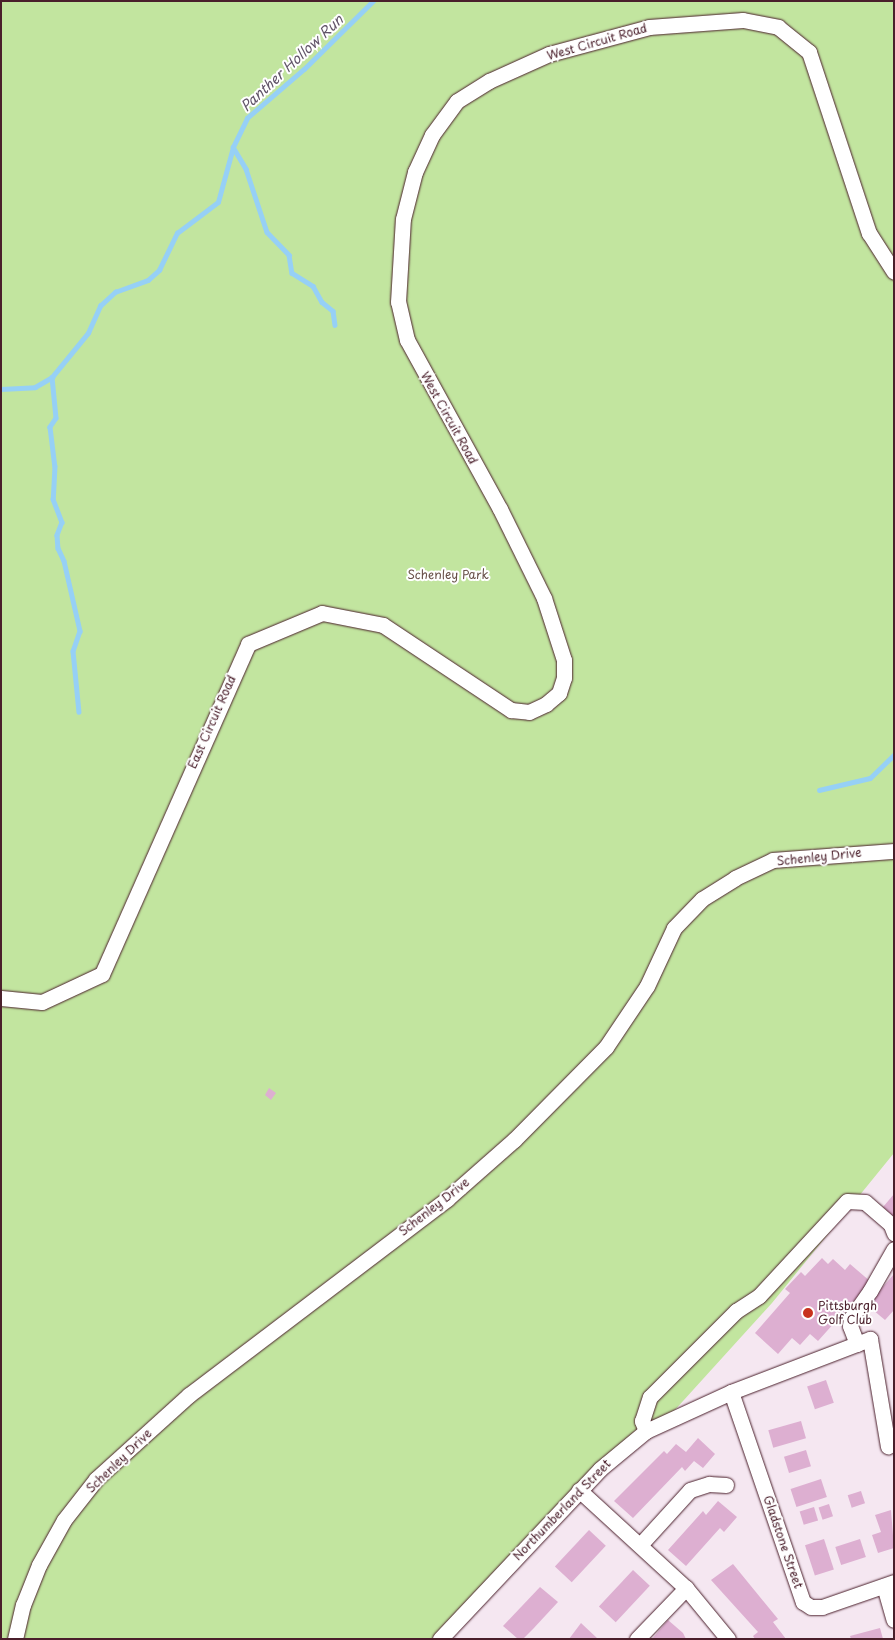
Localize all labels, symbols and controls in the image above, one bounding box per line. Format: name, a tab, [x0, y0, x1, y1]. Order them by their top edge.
water label: Panther Hollow Run	[238, 11, 346, 115]
street label: West Circuit Road	[545, 21, 649, 63]
street label: West Circuit Road	[418, 369, 480, 467]
park label: Schenley Park	[407, 568, 489, 582]
street label: East Circuit Road	[185, 673, 239, 771]
street label: Schenley Drive	[776, 845, 862, 869]
street label: Schenley Drive	[396, 1175, 472, 1239]
place label: Pittsburgh Golf Club	[818, 1299, 877, 1327]
marker: Pittsburgh Golf Club	[802, 1307, 814, 1319]
street label: Schenley Drive	[83, 1426, 155, 1496]
street label: Northumberland Street	[510, 1457, 614, 1563]
street label: Gladstone Street	[760, 1493, 806, 1591]

